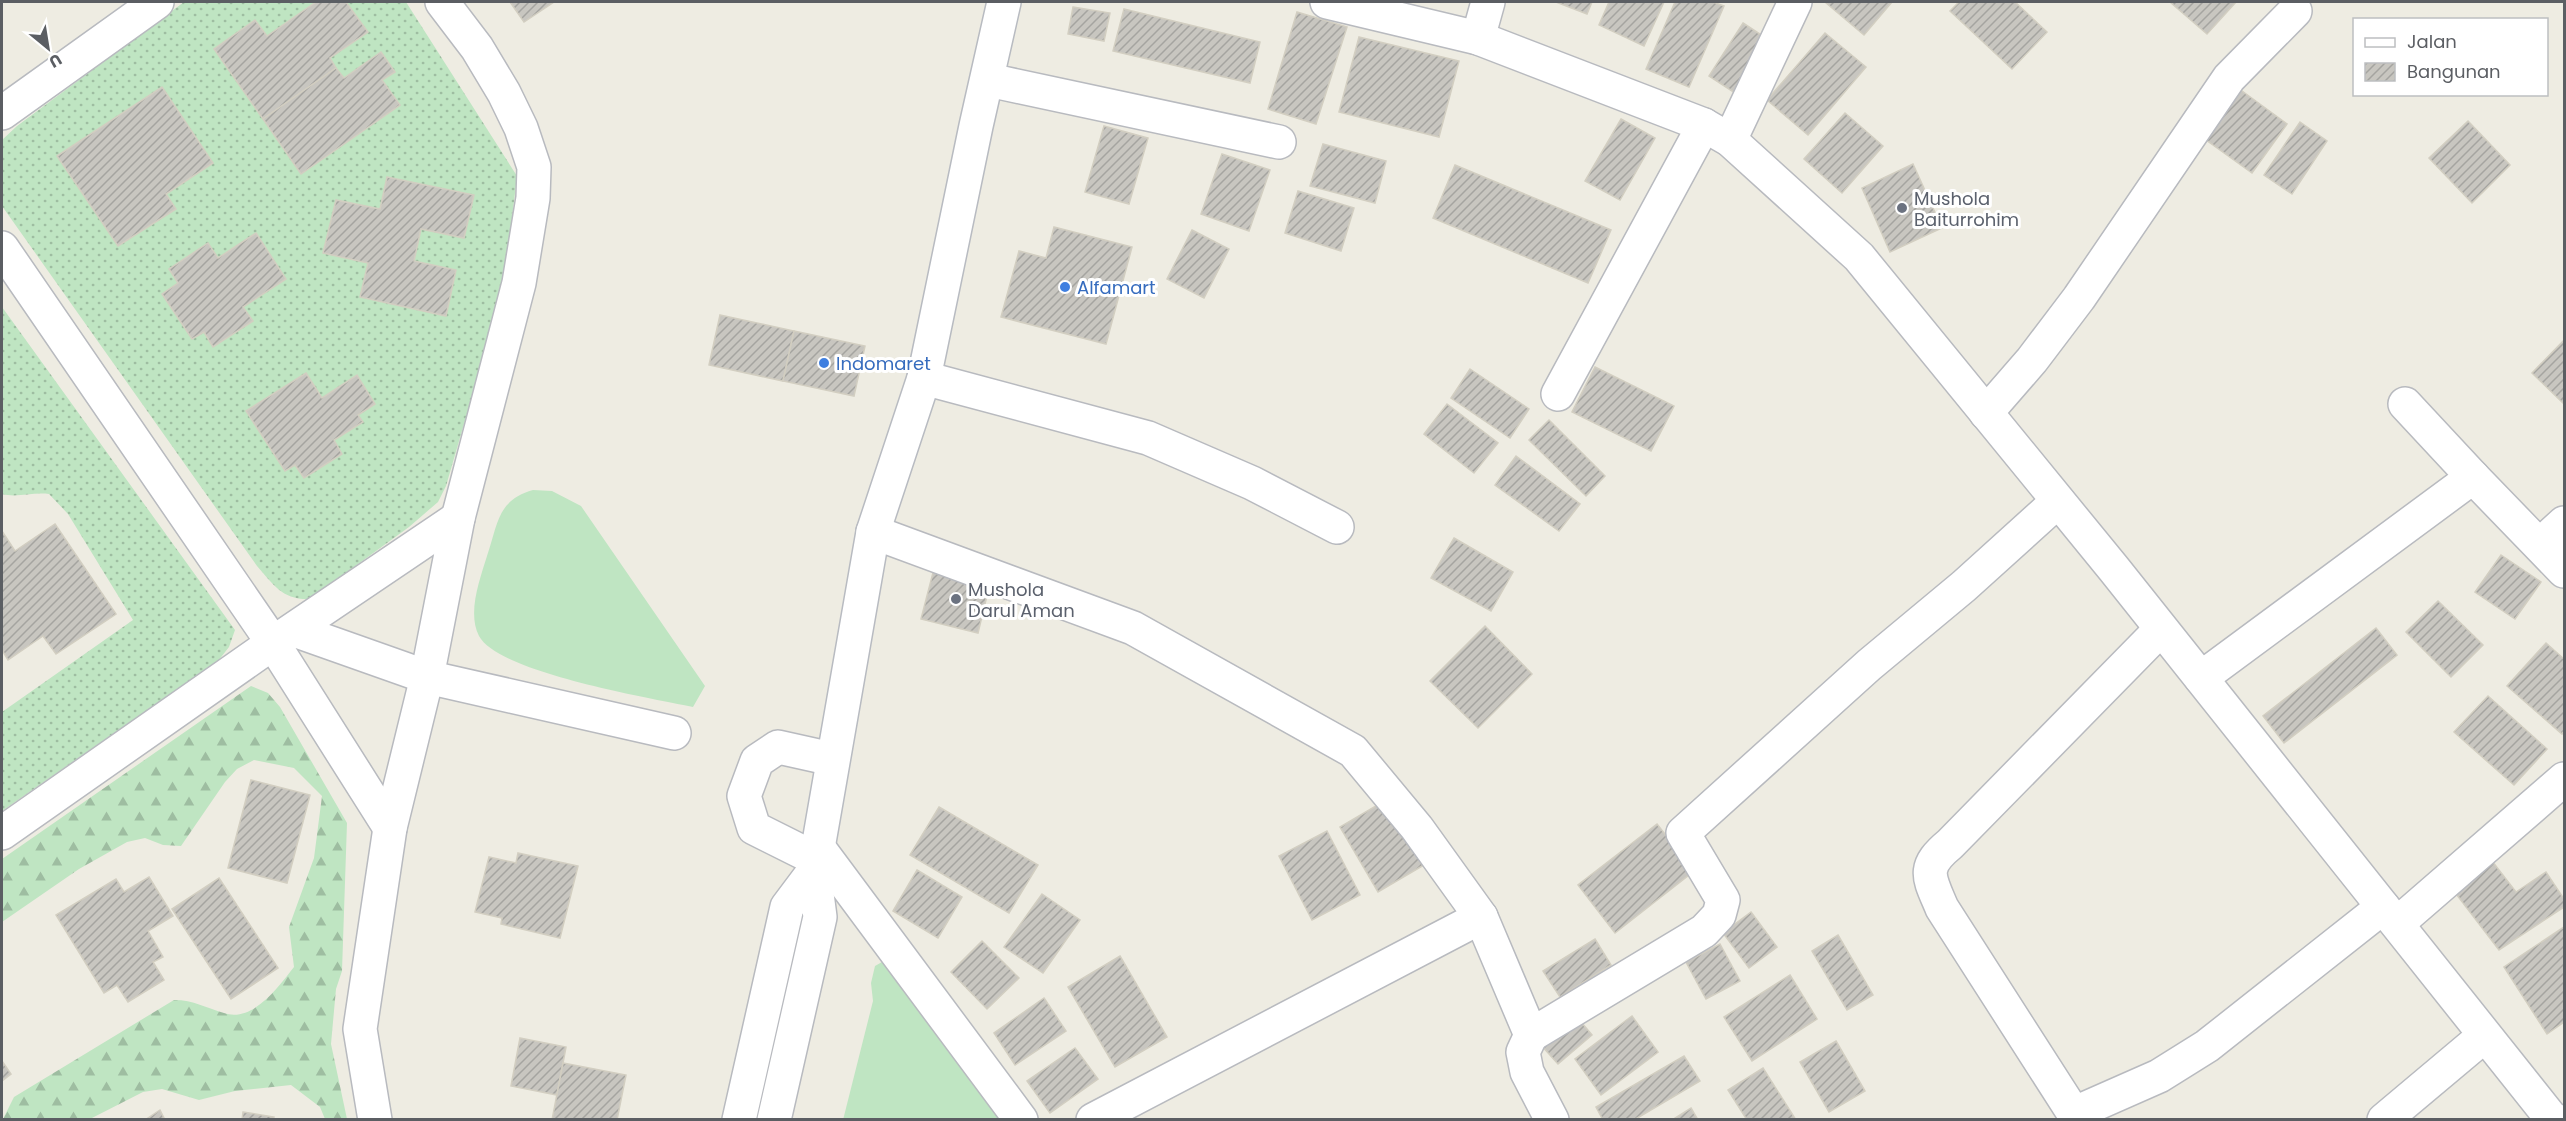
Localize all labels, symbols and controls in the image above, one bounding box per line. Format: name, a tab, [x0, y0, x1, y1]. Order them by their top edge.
north arrow	[18, 18, 78, 78]
legend	[2353, 18, 2548, 96]
text: Jalan	[2407, 29, 2457, 54]
text: U	[45, 48, 66, 73]
text: Bangunan	[2407, 59, 2501, 84]
place label: Mushola Baiturrohim	[1914, 186, 2019, 232]
marker: Mushola Baiturrohim	[1895, 201, 1909, 215]
place label: Alfamart	[1077, 275, 1156, 300]
marker: Alfamart	[1058, 280, 1072, 294]
place label: Indomaret	[836, 351, 931, 376]
marker: Indomaret	[817, 356, 831, 370]
place label: Mushola Darul Aman	[968, 577, 1075, 623]
marker: Mushola Darul Aman	[949, 592, 963, 606]

